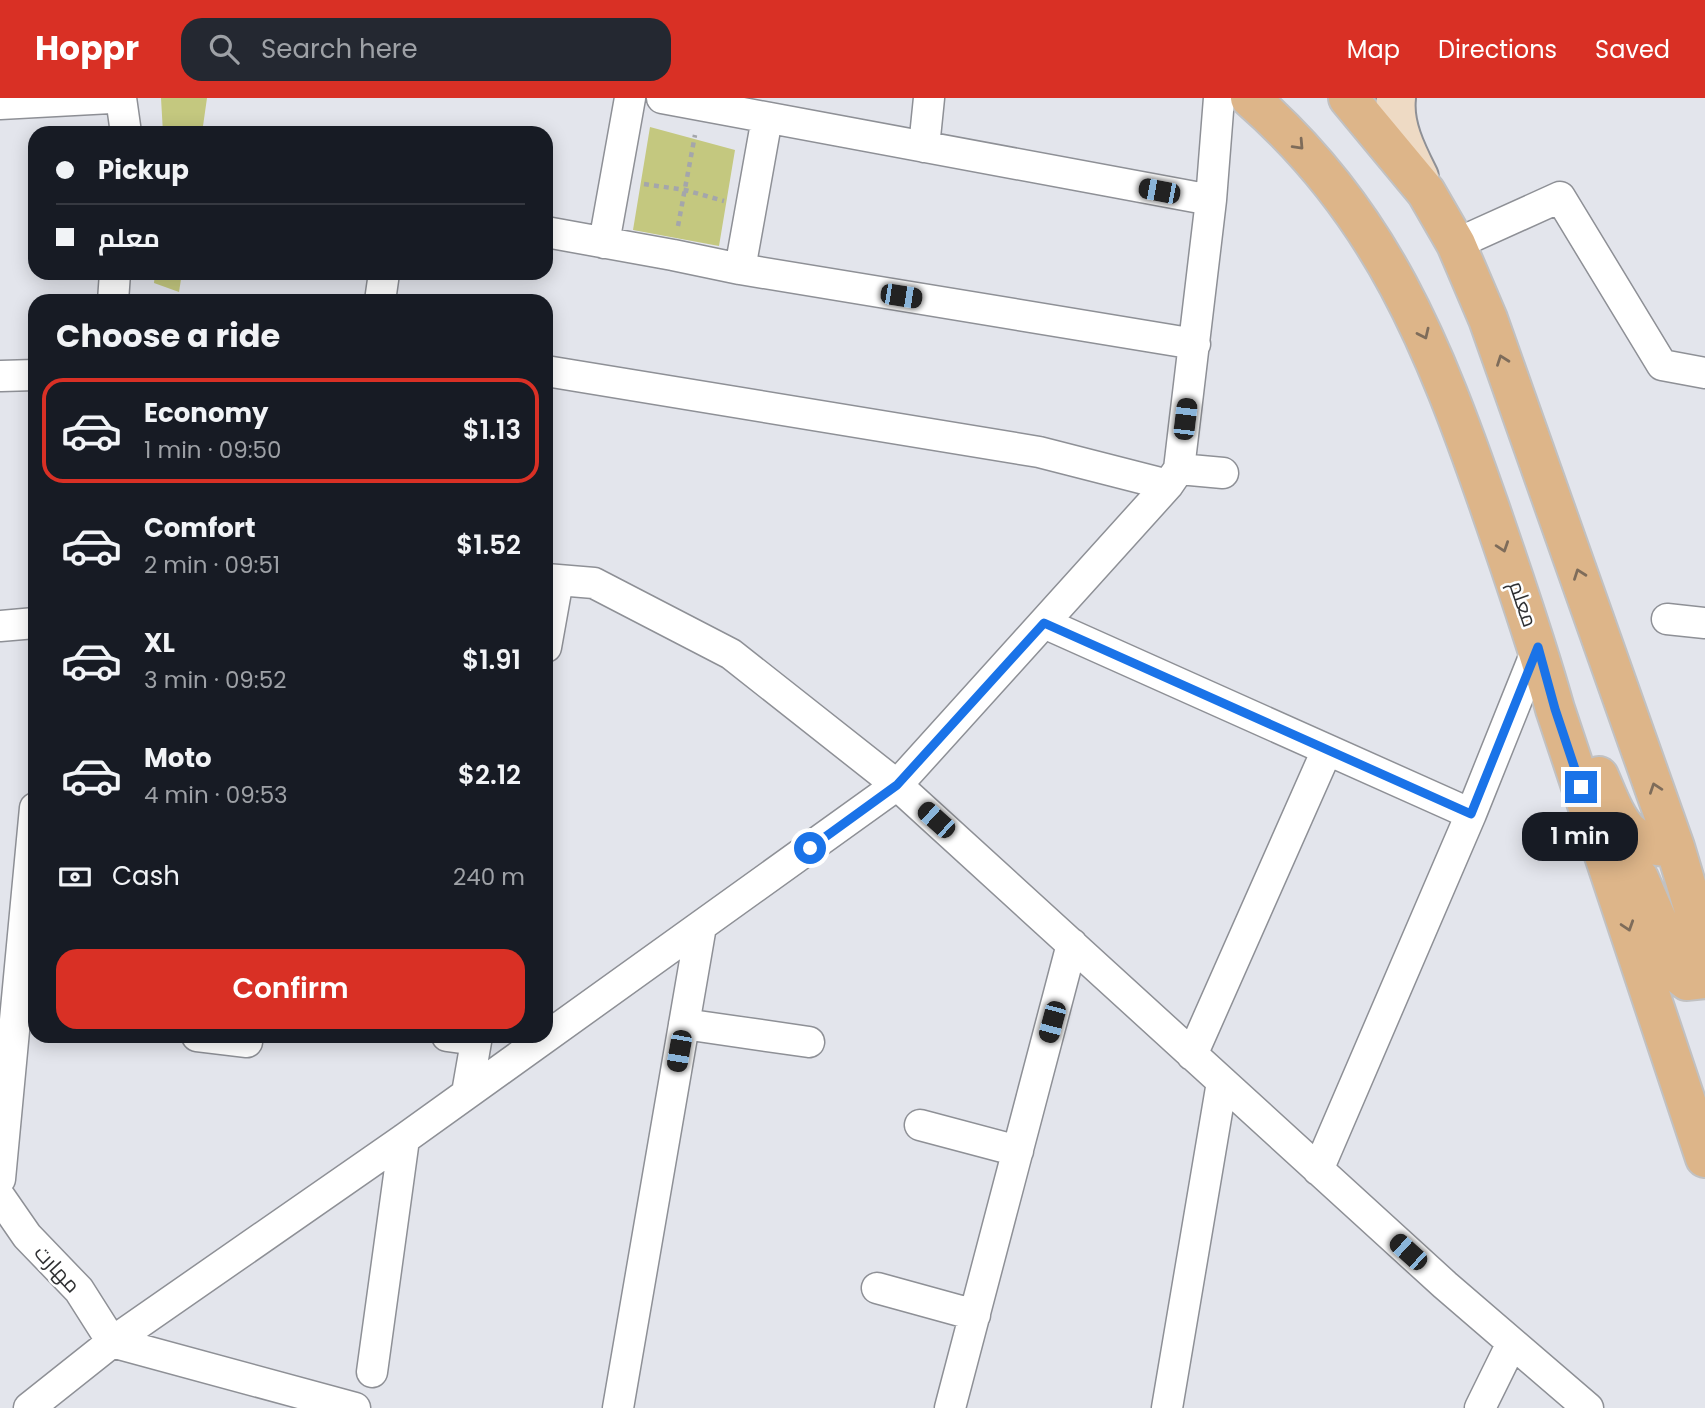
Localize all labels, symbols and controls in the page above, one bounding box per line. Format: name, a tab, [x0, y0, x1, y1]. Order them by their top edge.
search box	[181, 18, 671, 81]
text: Hoppr	[35, 25, 139, 72]
icon: search	[205, 30, 243, 68]
text: Search here	[261, 31, 418, 67]
text: Map	[1347, 33, 1400, 66]
text: Directions	[1438, 33, 1557, 66]
text: Saved	[1595, 33, 1670, 66]
one-way arrow	[1290, 137, 1303, 150]
text: Pickup	[98, 152, 189, 188]
car	[1137, 177, 1182, 205]
text: معلم	[98, 220, 160, 256]
car	[879, 282, 924, 310]
text: Choose a ride	[56, 313, 280, 358]
one-way arrow	[1416, 327, 1430, 339]
one-way arrow	[1497, 354, 1511, 366]
text: Economy	[144, 395, 268, 431]
car	[1173, 397, 1198, 441]
icon: car	[60, 399, 123, 462]
text: $1.13	[463, 412, 521, 448]
text: 1 min · 09:50	[144, 434, 281, 466]
text: Comfort	[144, 510, 256, 546]
icon: car	[60, 514, 123, 577]
text: $1.52	[456, 527, 521, 563]
one-way arrow	[1495, 540, 1509, 553]
text: 2 min · 09:51	[144, 549, 280, 581]
one-way arrow	[1573, 568, 1587, 580]
street label: معلم	[1502, 577, 1545, 631]
text: XL	[144, 625, 175, 661]
icon: car	[60, 629, 123, 692]
text: $1.91	[462, 642, 521, 678]
text: 3 min · 09:52	[144, 664, 286, 696]
text: Moto	[144, 740, 212, 776]
icon: car	[60, 744, 123, 807]
text: $2.12	[458, 757, 521, 793]
route end	[1565, 771, 1597, 803]
text: 4 min · 09:53	[144, 779, 288, 811]
one-way arrow	[1649, 783, 1663, 795]
car	[914, 798, 959, 842]
callout: 1 min	[1523, 812, 1639, 860]
text: 1 min	[1550, 820, 1610, 852]
route start	[794, 832, 826, 864]
icon: cash	[56, 858, 94, 896]
text: Cash	[112, 858, 180, 894]
text: 240 m	[453, 861, 525, 893]
one-way arrow	[1619, 920, 1634, 932]
button: Confirm	[56, 949, 525, 1029]
car	[1037, 999, 1068, 1045]
car	[666, 1028, 693, 1074]
car	[1386, 1230, 1431, 1274]
street label: مهارت	[28, 1238, 87, 1299]

